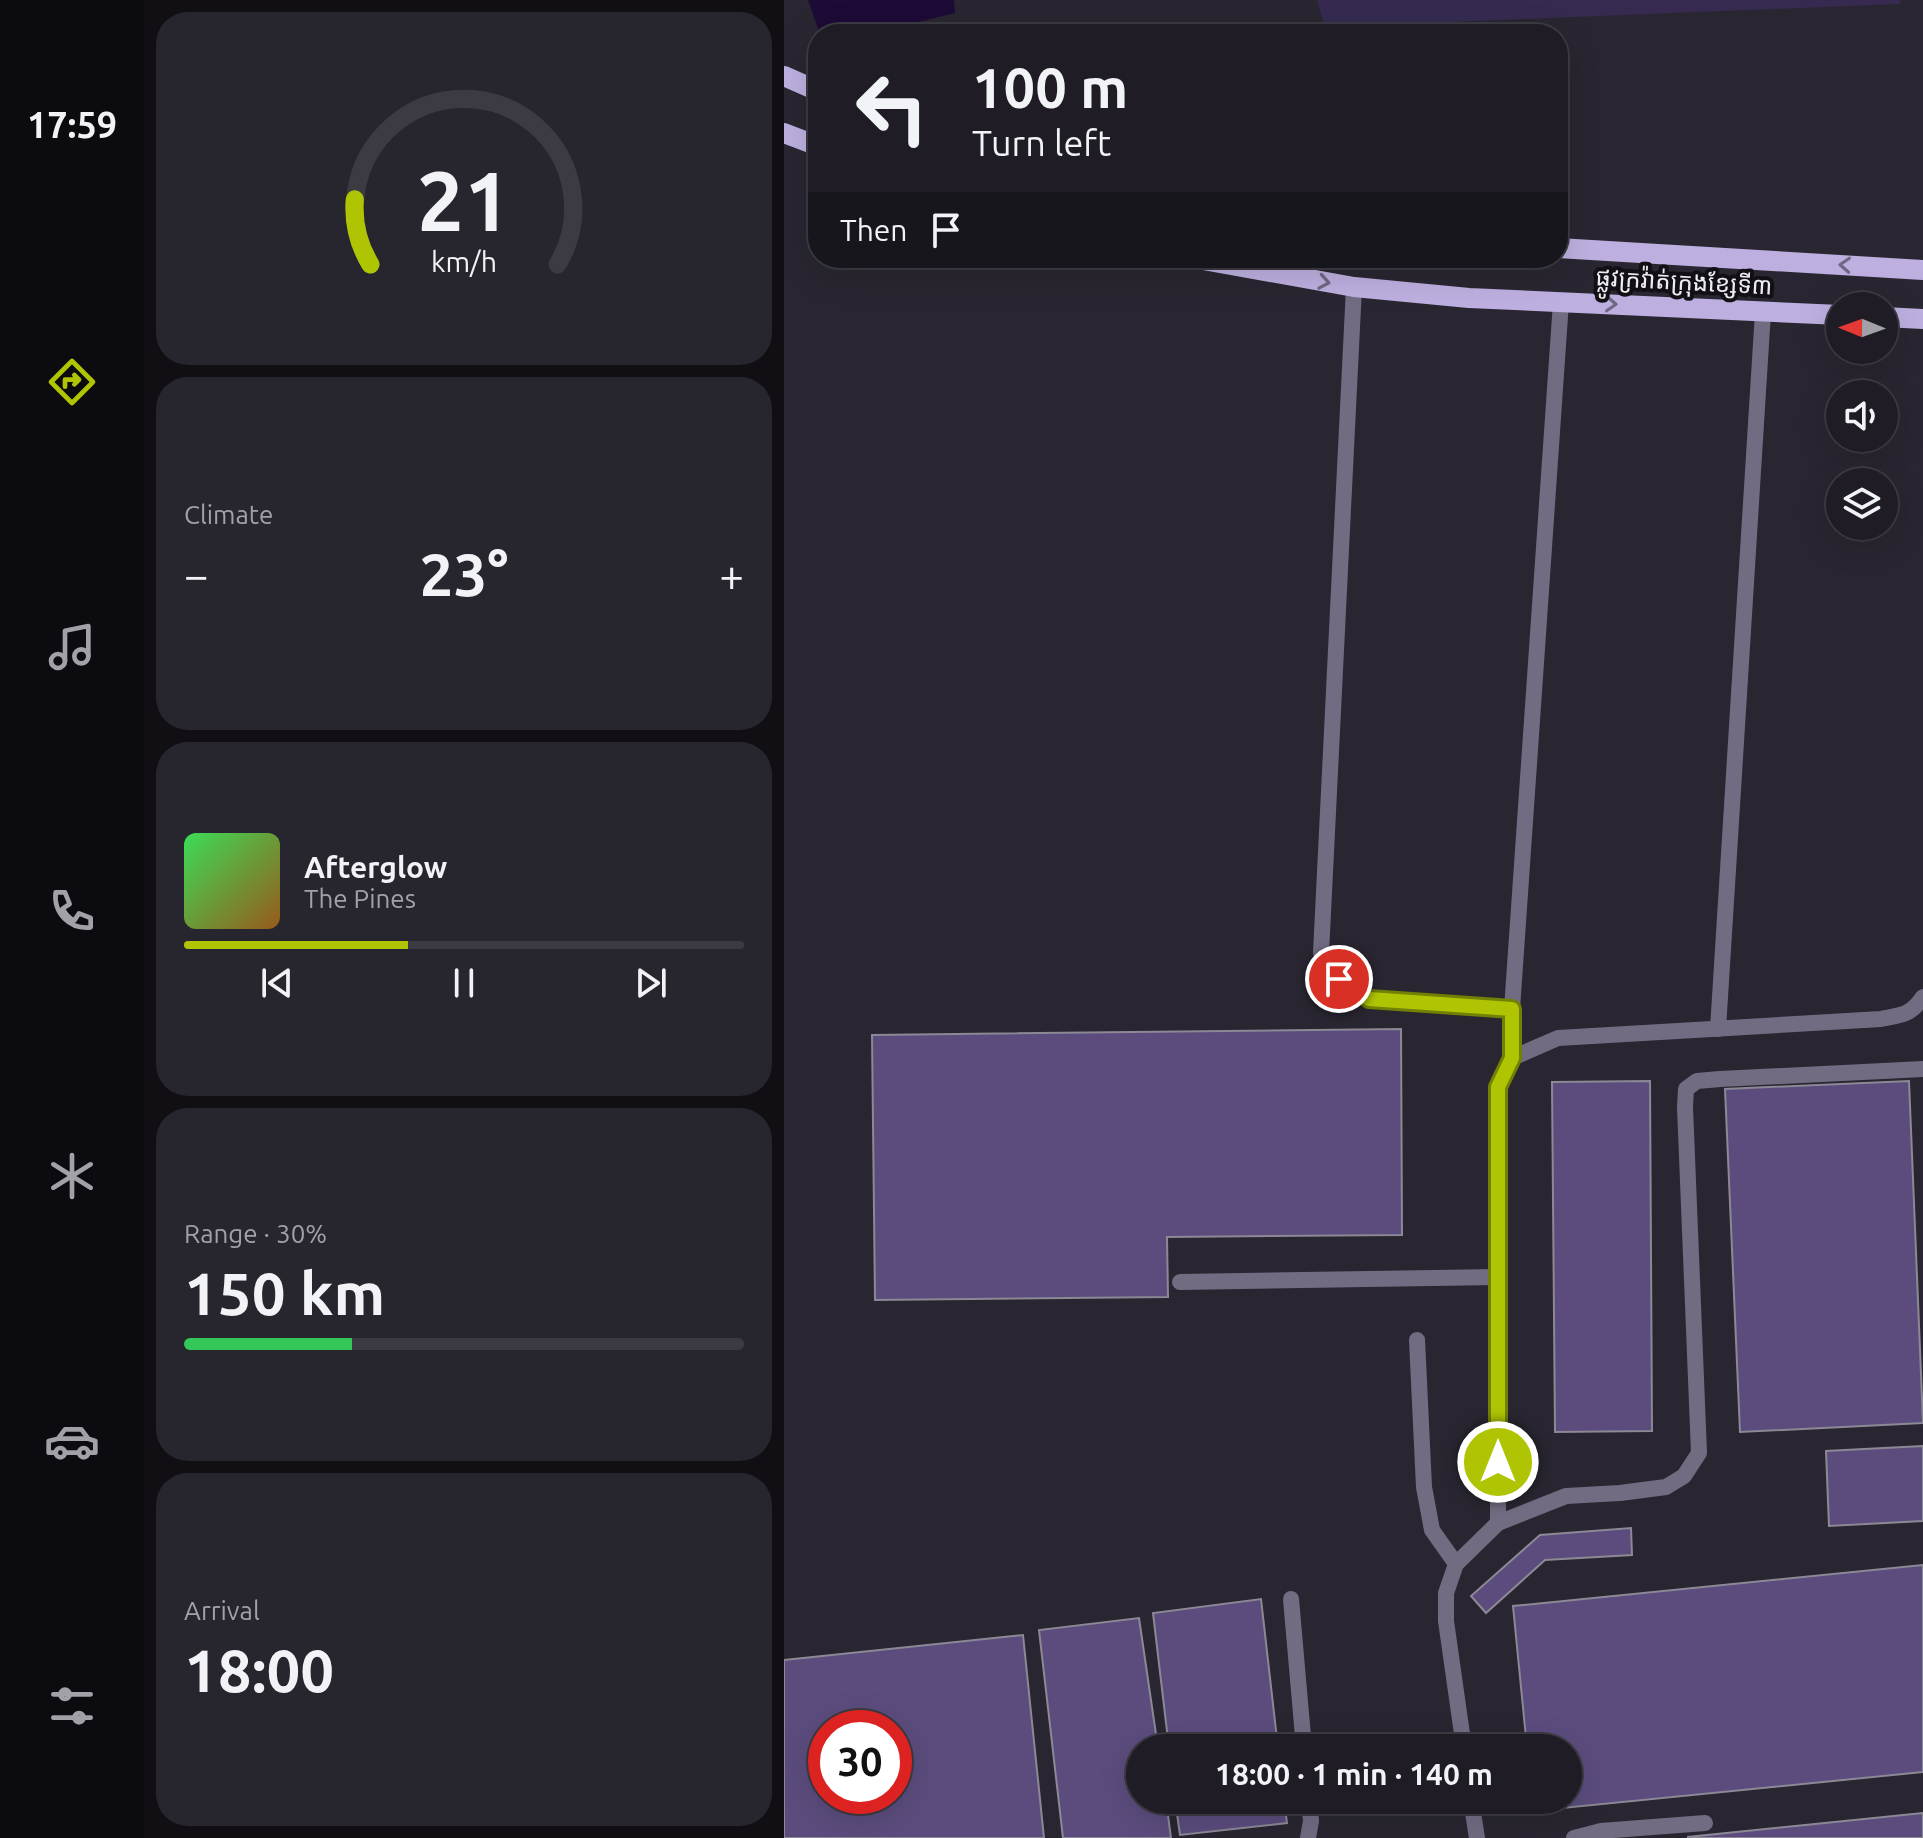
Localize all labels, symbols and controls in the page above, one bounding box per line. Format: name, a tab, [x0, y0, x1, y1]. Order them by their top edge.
icon: left	[840, 56, 944, 160]
text: 100 m	[972, 56, 1128, 119]
text: 17:59	[27, 104, 117, 145]
text: Turn left	[972, 122, 1111, 163]
text: 21	[417, 152, 511, 246]
icon: arrive	[924, 208, 968, 252]
text: Then	[840, 213, 908, 247]
text: km/h	[431, 245, 497, 277]
one-way arrow	[1838, 257, 1851, 274]
street label: ផ្លូវក្រវ៉ាត់ក្រុងខ្សែទី៣	[1594, 262, 1773, 309]
one-way arrow	[1317, 272, 1330, 289]
north arrow	[1826, 292, 1898, 364]
map controls	[1826, 292, 1898, 540]
one-way arrow	[1605, 296, 1617, 313]
icon: directions	[44, 354, 100, 410]
button: sound	[1826, 380, 1898, 452]
button: layers	[1826, 468, 1898, 540]
text: Climate	[184, 500, 273, 529]
text: 23°	[420, 540, 508, 607]
text: −	[184, 550, 209, 599]
text: +	[719, 550, 744, 599]
icon: music	[44, 619, 100, 675]
text: Afterglow	[304, 850, 447, 884]
icon: phone	[44, 883, 100, 939]
text: The Pines	[304, 884, 416, 913]
pin	[1305, 945, 1373, 1013]
icon: arrive	[1317, 957, 1361, 1001]
icon: previous	[255, 961, 299, 1005]
icon: pause	[442, 961, 486, 1005]
icon: next	[629, 961, 673, 1005]
icon: climate	[44, 1148, 100, 1204]
text: Range · 30%	[184, 1219, 327, 1248]
text: 150 km	[184, 1259, 385, 1326]
icon: car	[44, 1413, 100, 1469]
position arrow	[1456, 1420, 1540, 1504]
text: Arrival	[184, 1596, 260, 1625]
text: 18:00	[184, 1636, 334, 1703]
icon: filters	[44, 1678, 100, 1734]
speed limit sign: 30	[808, 1710, 912, 1814]
text: 18:00 · 1 min · 140 m	[1215, 1757, 1493, 1791]

